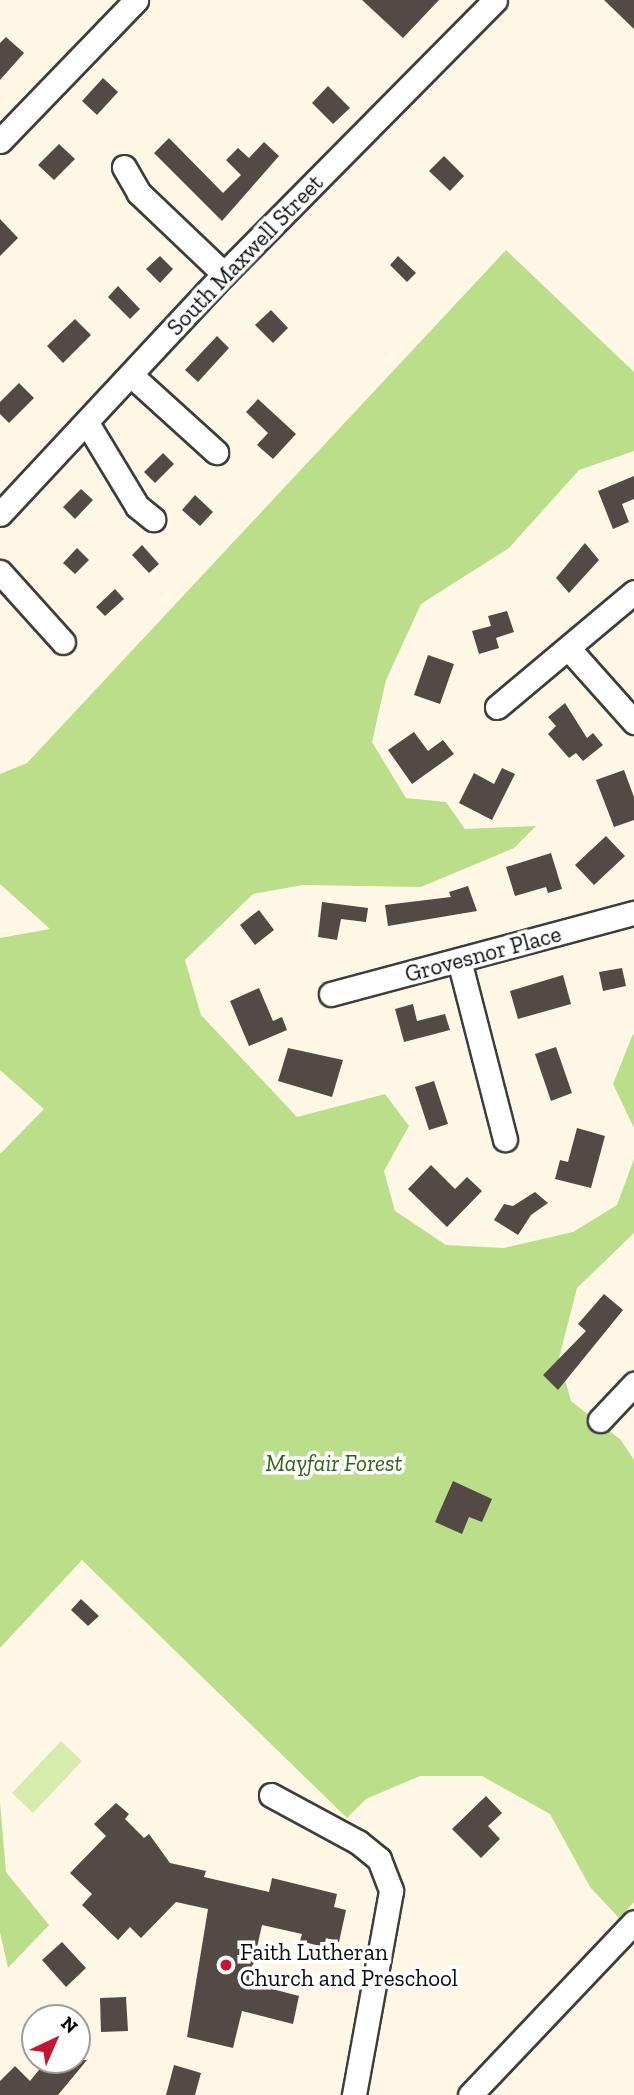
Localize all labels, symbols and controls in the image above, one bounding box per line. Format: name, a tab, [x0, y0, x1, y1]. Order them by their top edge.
street label: South Maxwell Street	[161, 169, 329, 341]
street label: Grovesnor Place	[402, 920, 564, 988]
park label: Mayfair Forest	[265, 1449, 403, 1477]
place label: Faith Lutheran Church and Preschool	[240, 1938, 458, 1992]
marker: Faith Lutheran Church and Preschool	[218, 1957, 234, 1973]
north arrow	[21, 2004, 91, 2074]
text: N	[56, 2012, 83, 2038]

